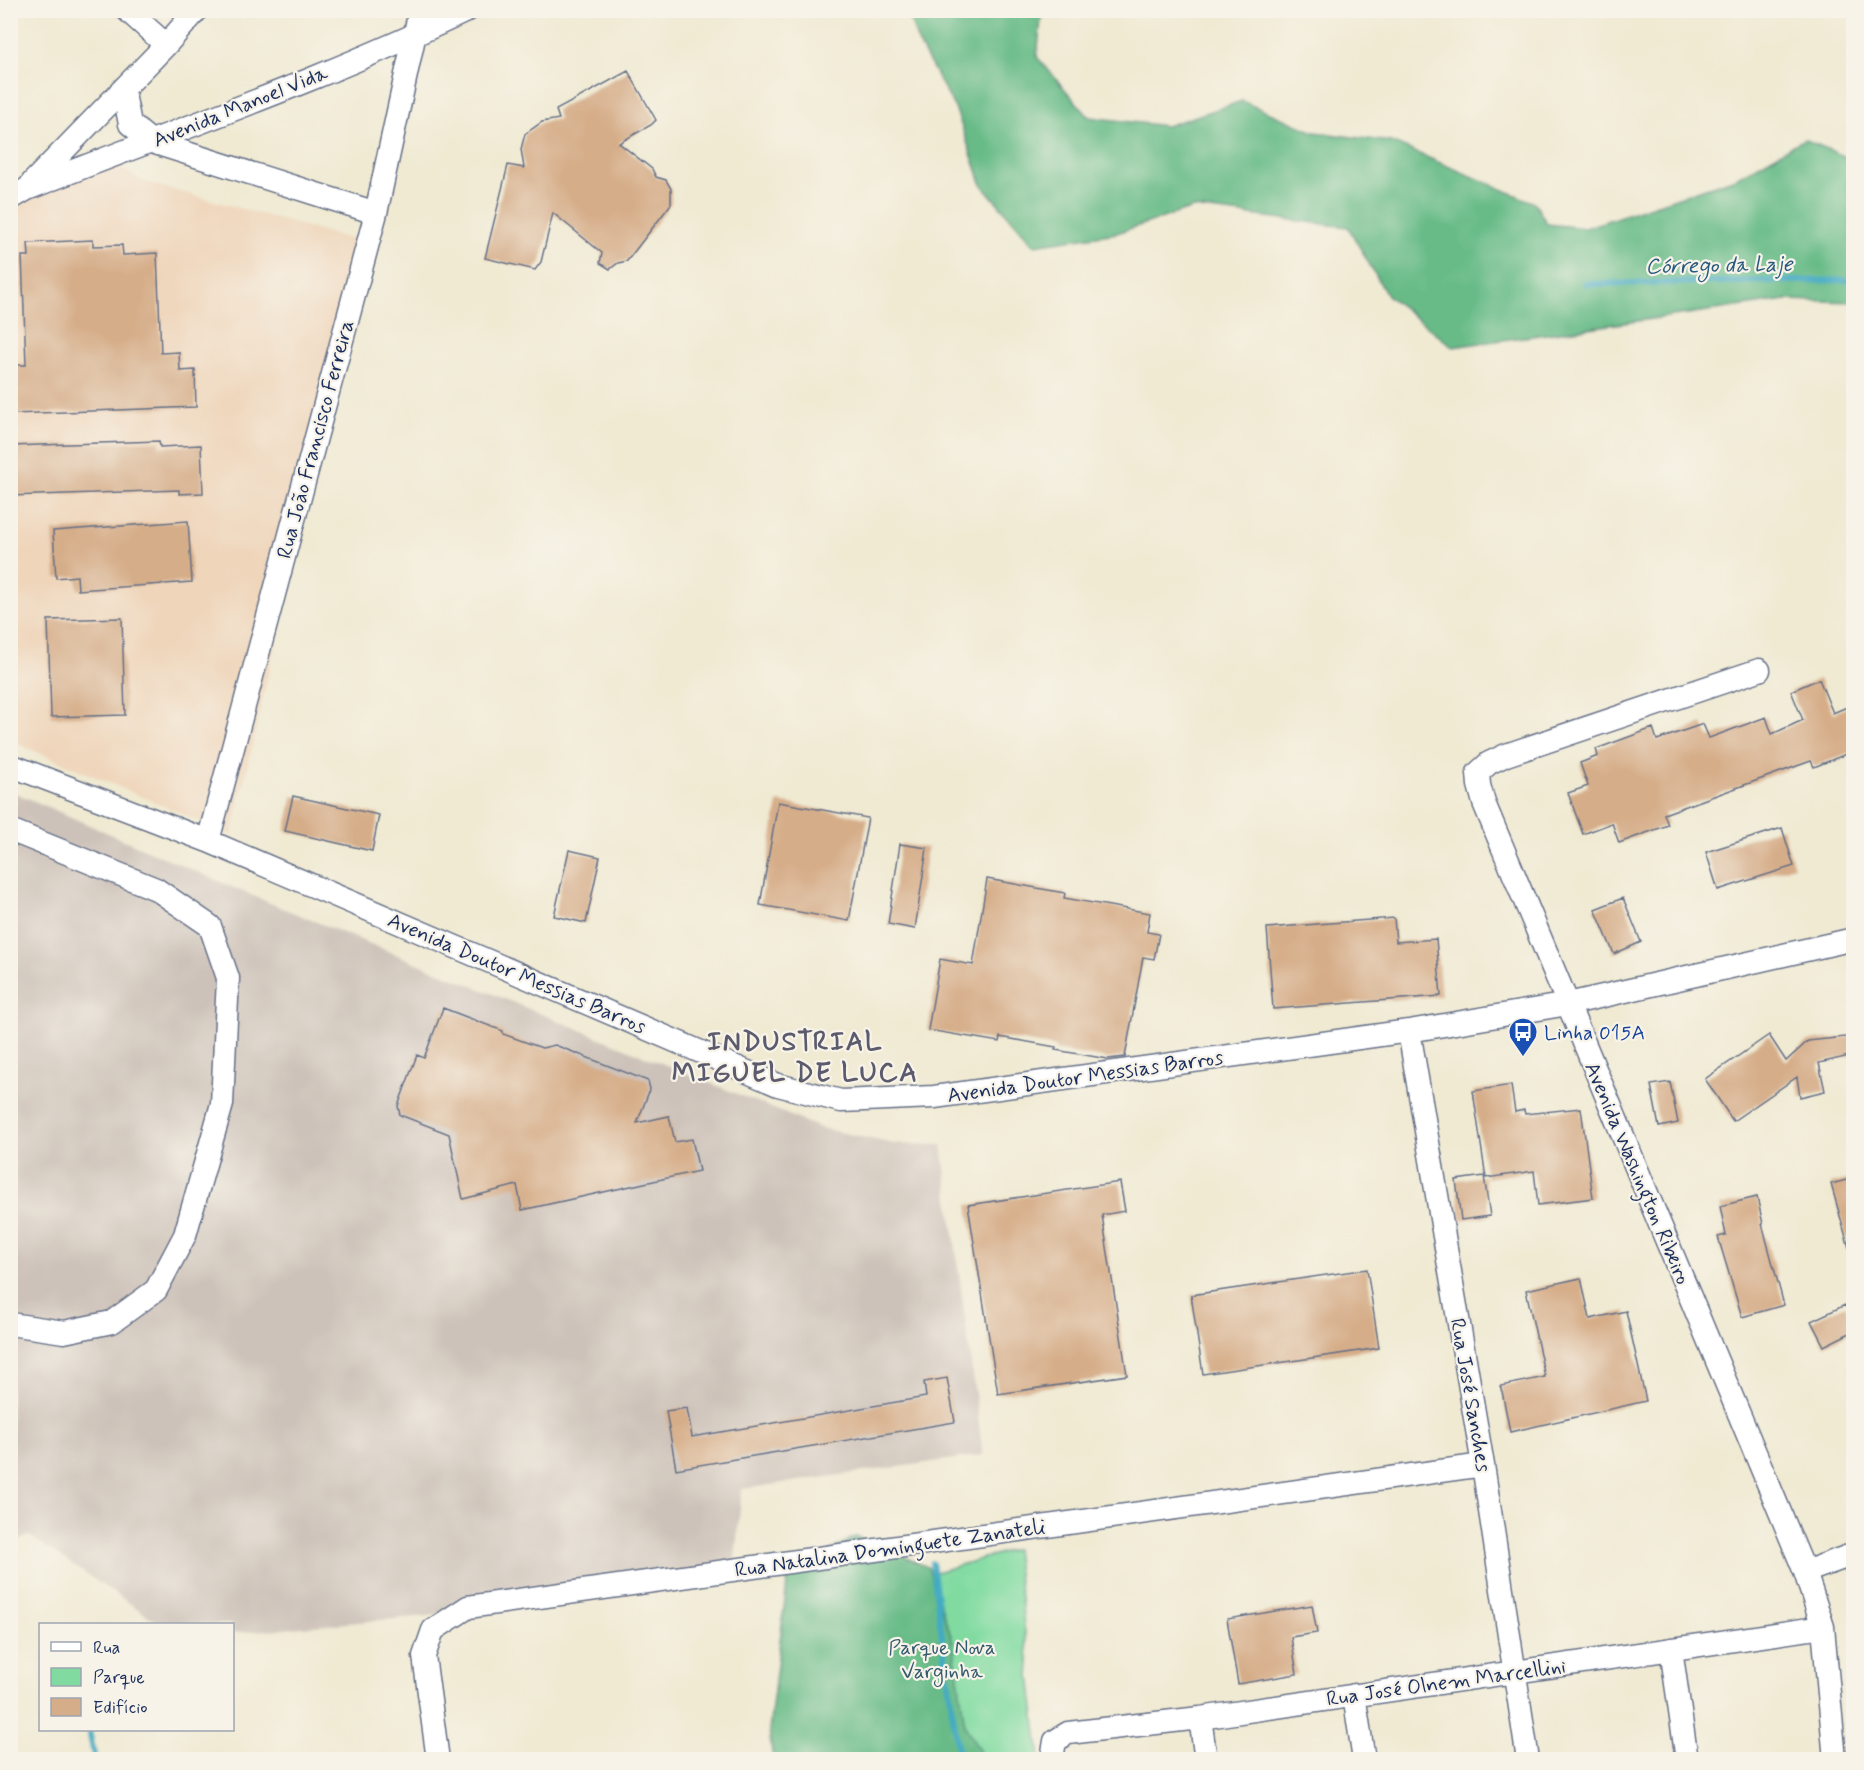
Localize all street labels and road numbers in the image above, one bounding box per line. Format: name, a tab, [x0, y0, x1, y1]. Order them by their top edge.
street label: Avenida Manoel Vida	[149, 59, 332, 155]
street label: Rua João Francisco Ferreira	[271, 317, 361, 562]
street label: Avenida Doutor Messias Barros	[383, 907, 650, 1041]
street label: Avenida Doutor Messias Barros	[945, 1044, 1225, 1110]
street label: Avenida Washington Ribeiro	[1576, 1058, 1697, 1290]
street label: Rua José Sanches	[1443, 1316, 1497, 1474]
street label: Rua Natalina Dominguete Zanateli	[733, 1513, 1048, 1587]
street label: Rua José Olnem Marcellini	[1325, 1652, 1568, 1714]

